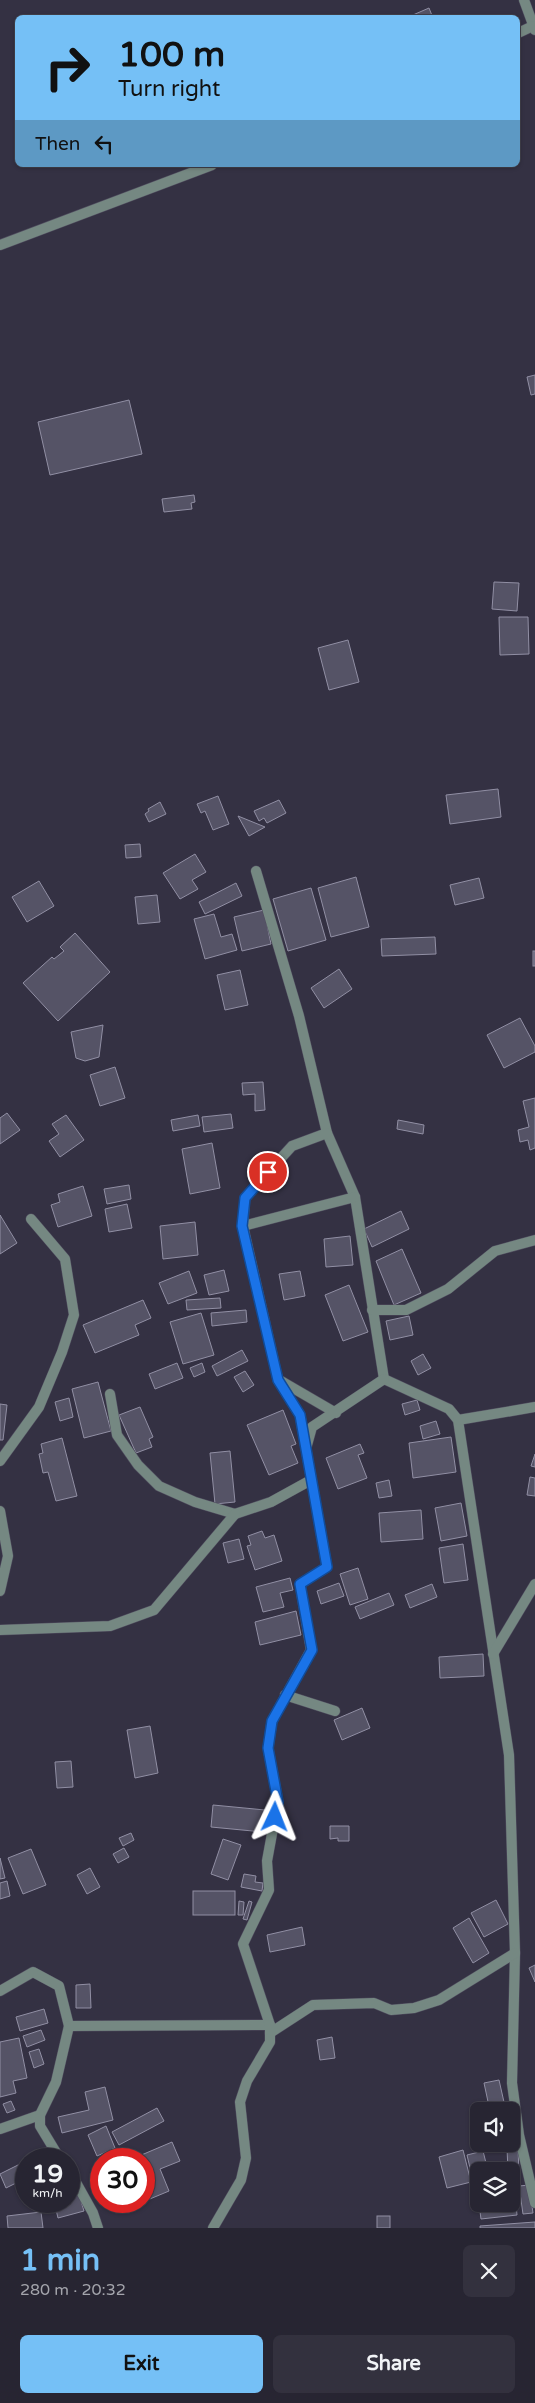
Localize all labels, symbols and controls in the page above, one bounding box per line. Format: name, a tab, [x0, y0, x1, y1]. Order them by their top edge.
text: 100 m	[118, 34, 225, 76]
icon: right	[35, 35, 100, 100]
text: Turn right	[118, 76, 220, 102]
icon: left	[90, 130, 118, 158]
text: Then	[35, 133, 80, 155]
pin	[247, 1151, 289, 1193]
icon: arrive	[254, 1158, 282, 1186]
position arrow	[248, 1790, 300, 1842]
map controls	[470, 2102, 520, 2212]
button: sound	[470, 2102, 520, 2152]
speed limit sign: 30	[90, 2148, 155, 2213]
text: 19	[32, 2159, 63, 2189]
button: layers	[470, 2162, 520, 2212]
text: km/h	[32, 2186, 63, 2200]
text: 1 min	[20, 2242, 100, 2279]
button: close	[463, 2245, 515, 2297]
text: 280 m · 20:32	[20, 2280, 126, 2300]
button: Exit	[20, 2335, 263, 2393]
button: Share	[273, 2335, 515, 2393]

